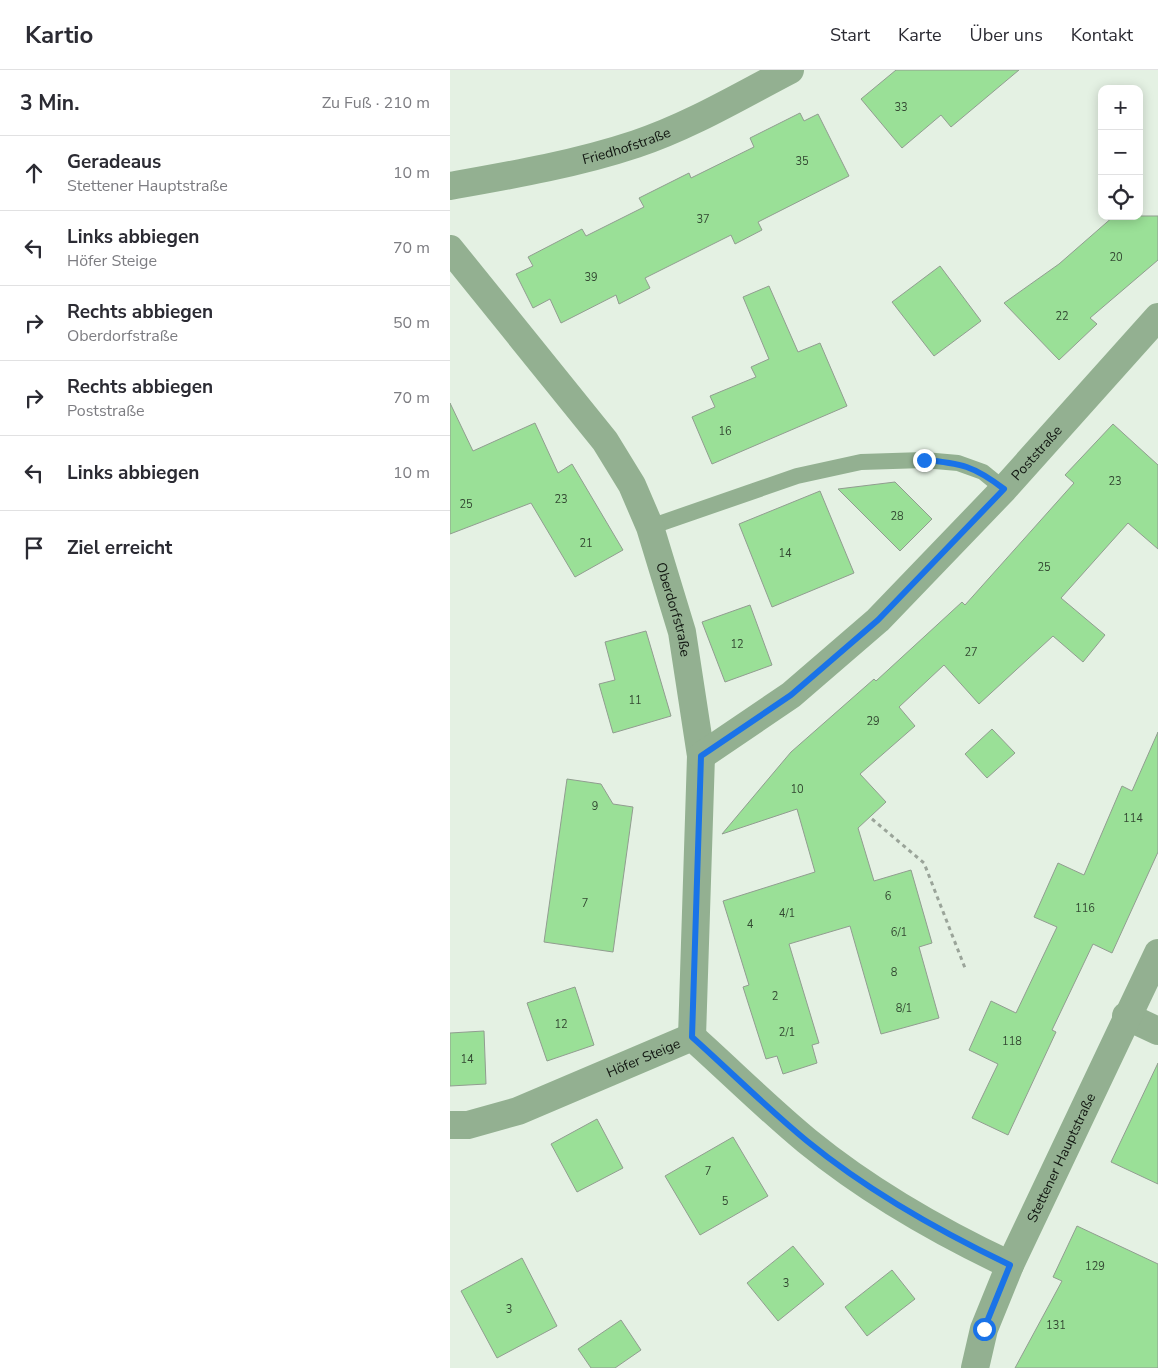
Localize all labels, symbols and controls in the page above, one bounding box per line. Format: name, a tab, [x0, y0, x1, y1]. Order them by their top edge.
text: Kartio	[25, 19, 93, 51]
text: Start	[830, 23, 870, 47]
text: Karte	[898, 23, 942, 47]
text: Über uns	[970, 23, 1043, 47]
text: Kontakt	[1071, 23, 1133, 47]
map controls	[1098, 85, 1143, 220]
button: +	[1098, 85, 1143, 130]
text: 3 Min.	[20, 89, 79, 117]
text: Zu Fuß · 210 m	[322, 92, 430, 114]
house number: 33	[894, 100, 908, 115]
street label: Friedhofstraße	[580, 123, 673, 169]
button: −	[1098, 130, 1143, 175]
text: Geradeaus	[67, 149, 161, 175]
house number: 35	[795, 154, 809, 169]
icon: ahead	[20, 159, 48, 187]
text: 10 m	[393, 162, 430, 184]
text: Stettener Hauptstraße	[67, 175, 228, 197]
button: locate	[1098, 175, 1143, 220]
house number: 37	[696, 212, 710, 227]
text: Links abbiegen	[67, 224, 199, 250]
icon: left	[20, 234, 48, 262]
text: 70 m	[393, 237, 430, 259]
text: Höfer Steige	[67, 250, 157, 272]
house number: 20	[1109, 250, 1123, 265]
house number: 39	[584, 270, 598, 285]
text: Rechts abbiegen	[67, 299, 213, 325]
icon: right	[20, 309, 48, 337]
house number: 22	[1055, 309, 1069, 324]
text: 50 m	[393, 312, 430, 334]
text: Oberdorfstraße	[67, 325, 178, 347]
text: Rechts abbiegen	[67, 374, 213, 400]
icon: right	[20, 384, 48, 412]
text: 70 m	[393, 387, 430, 409]
text: Poststraße	[67, 400, 145, 422]
street label: Poststraße	[1007, 421, 1067, 485]
house number: 16	[718, 424, 732, 439]
route end	[913, 449, 936, 472]
icon: left	[20, 459, 48, 487]
text: Links abbiegen	[67, 460, 199, 486]
text: 10 m	[393, 462, 430, 484]
house number: 23	[1108, 474, 1122, 489]
house number: 23	[554, 492, 568, 507]
house number: 25	[459, 497, 473, 512]
house number: 28	[890, 509, 904, 524]
icon: arrive	[20, 534, 48, 562]
text: Ziel erreicht	[67, 535, 172, 561]
house number: 21	[579, 536, 593, 551]
house number: 14	[778, 546, 792, 561]
street label: Oberdorfstraße	[651, 560, 695, 658]
house number: 25	[1037, 560, 1051, 575]
house number: 12	[730, 637, 744, 652]
house number: 27	[964, 645, 978, 660]
house number: 11	[628, 693, 642, 708]
house number: 29	[866, 714, 880, 729]
house number: 10	[790, 782, 804, 797]
house number: 9	[592, 799, 598, 814]
house number: 114	[1123, 811, 1143, 826]
house number: 6	[885, 889, 892, 904]
house number: 7	[582, 896, 588, 911]
house number: 116	[1075, 901, 1095, 916]
house number: 4/1	[779, 906, 795, 921]
house number: 4	[747, 917, 754, 932]
house number: 6/1	[891, 925, 907, 940]
house number: 8	[891, 965, 898, 980]
house number: 2	[772, 989, 778, 1004]
house number: 8/1	[896, 1001, 912, 1016]
house number: 12	[554, 1017, 568, 1032]
house number: 2/1	[779, 1025, 795, 1040]
street label: Höfer Steige	[603, 1034, 683, 1082]
house number: 118	[1002, 1034, 1022, 1049]
house number: 14	[460, 1052, 474, 1067]
street label: Stettener Hauptstraße	[1023, 1090, 1100, 1226]
house number: 7	[705, 1164, 711, 1179]
house number: 5	[722, 1194, 729, 1209]
house number: 129	[1085, 1259, 1105, 1274]
house number: 3	[783, 1276, 789, 1291]
house number: 3	[506, 1302, 512, 1317]
route start	[973, 1318, 996, 1341]
house number: 131	[1046, 1318, 1066, 1333]

